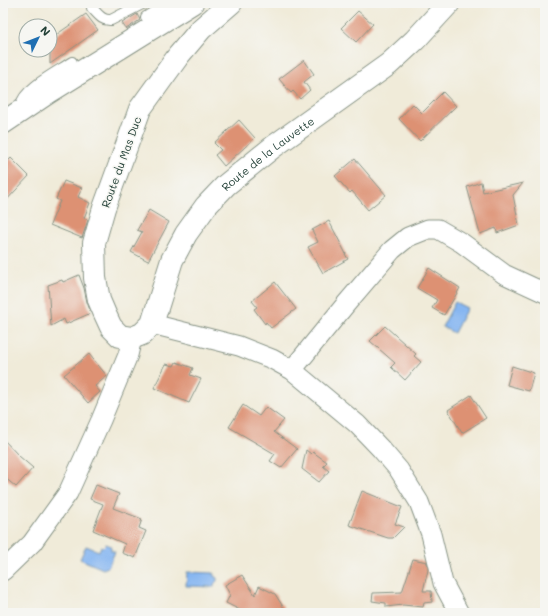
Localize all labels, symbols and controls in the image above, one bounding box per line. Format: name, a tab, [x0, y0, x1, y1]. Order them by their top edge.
north arrow	[18, 18, 58, 58]
text: N	[37, 23, 54, 39]
street label: Route de la Lauvette	[218, 113, 317, 193]
street label: Route du Mas Duc	[98, 114, 144, 210]

